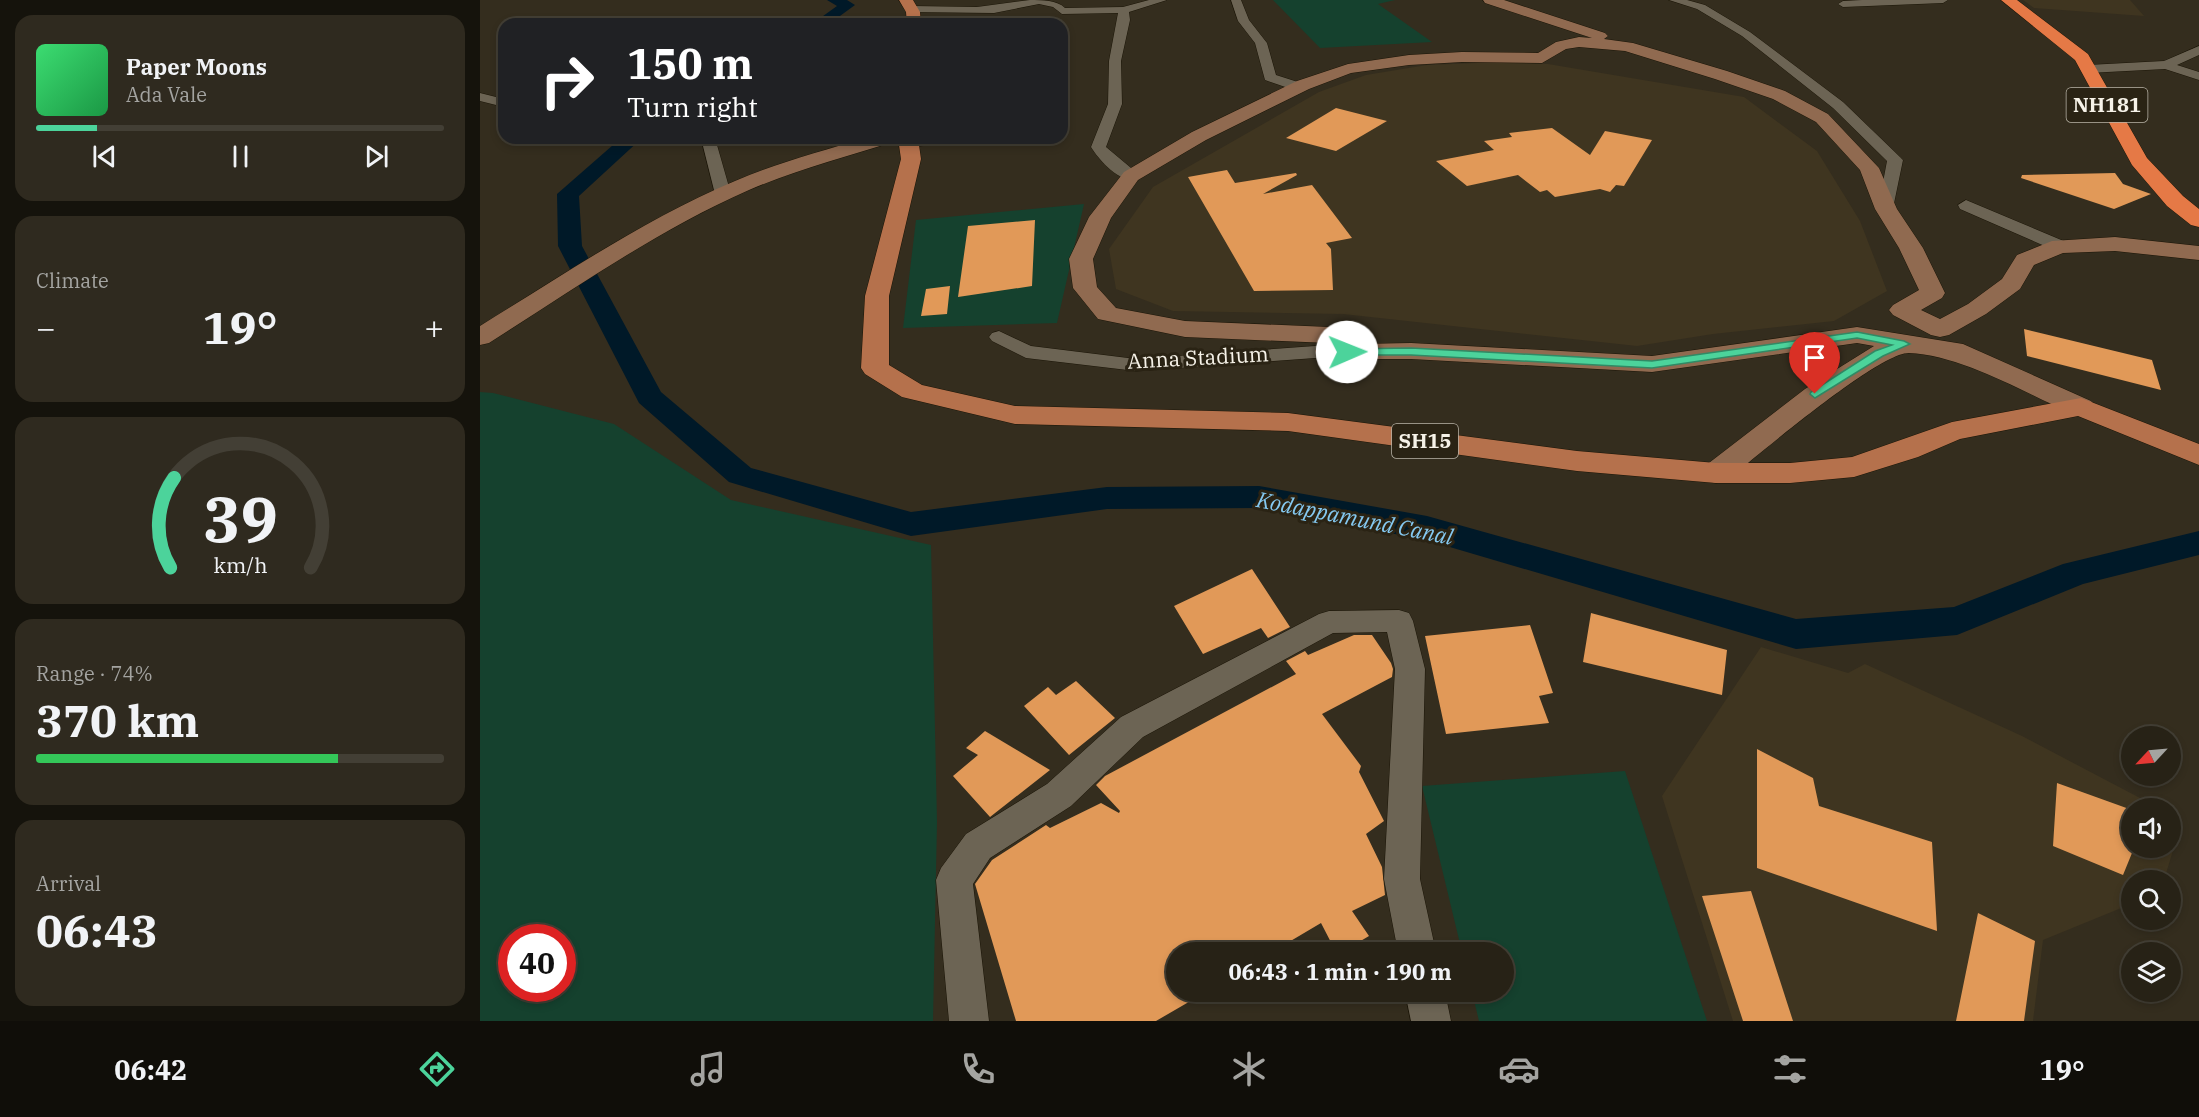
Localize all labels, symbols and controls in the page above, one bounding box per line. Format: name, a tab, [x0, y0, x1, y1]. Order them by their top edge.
text: 150 m	[627, 36, 753, 91]
icon: right	[528, 42, 606, 120]
text: Paper Moons	[126, 52, 267, 81]
text: Ada Vale	[126, 81, 207, 108]
road number: NH181	[2066, 88, 2148, 122]
text: Turn right	[627, 89, 758, 124]
icon: previous	[88, 140, 121, 173]
icon: pause	[224, 140, 257, 173]
icon: next	[360, 140, 393, 173]
text: Climate	[36, 267, 109, 294]
text: 19°	[202, 298, 278, 356]
text: −	[36, 306, 56, 349]
text: +	[424, 306, 444, 349]
position arrow	[1315, 320, 1379, 384]
pin	[1789, 332, 1840, 394]
street label: Anna Stadium	[1127, 339, 1269, 375]
icon: arrive	[1798, 341, 1831, 374]
road number: SH15	[1392, 424, 1458, 458]
text: 39	[203, 478, 277, 559]
water label: Kodappamund Canal	[1253, 484, 1457, 551]
text: km/h	[213, 551, 267, 579]
text: Range · 74%	[36, 660, 153, 687]
text: 370 km	[36, 691, 199, 749]
north arrow	[2121, 726, 2181, 786]
map controls	[2121, 726, 2181, 1002]
button: sound	[2121, 798, 2181, 858]
text: Arrival	[36, 870, 101, 897]
button: search	[2121, 870, 2181, 930]
text: 06:43	[36, 901, 158, 959]
speed limit sign: 40	[498, 924, 576, 1002]
button: layers	[2121, 942, 2181, 1002]
text: 06:43 · 1 min · 190 m	[1228, 957, 1452, 986]
icon: directions	[416, 1048, 458, 1090]
icon: music	[687, 1048, 729, 1090]
icon: phone	[957, 1048, 999, 1090]
icon: climate	[1228, 1048, 1270, 1090]
icon: car	[1498, 1048, 1540, 1090]
icon: filters	[1769, 1048, 1811, 1090]
text: 06:42	[114, 1052, 187, 1087]
text: 19°	[2040, 1052, 2085, 1087]

